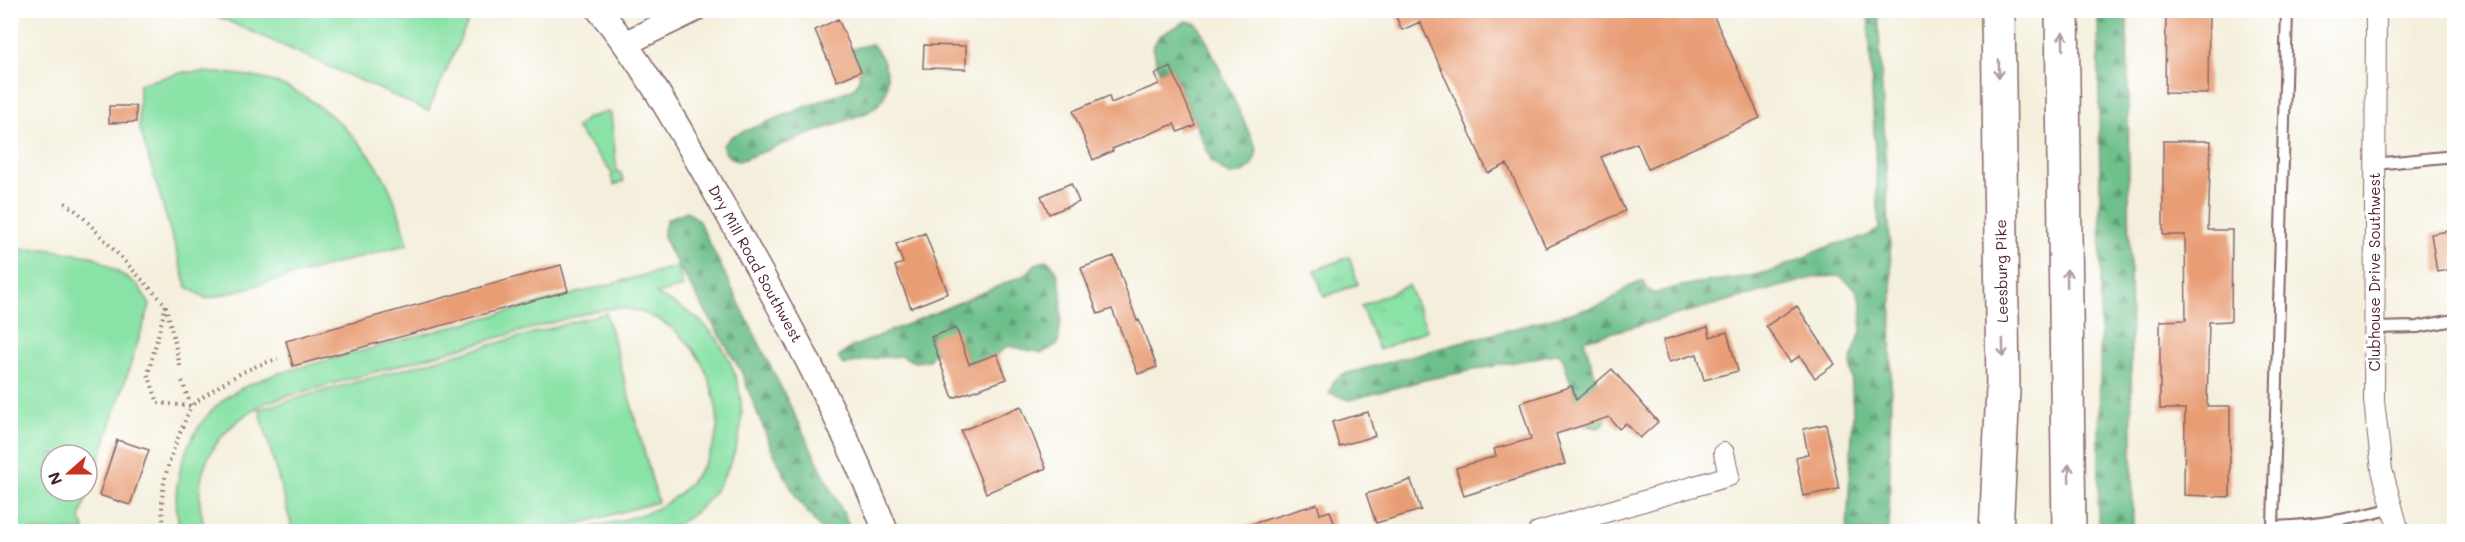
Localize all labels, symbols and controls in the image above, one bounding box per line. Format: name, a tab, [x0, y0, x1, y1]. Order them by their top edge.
one-way arrow	[2057, 32, 2069, 52]
one-way arrow	[1993, 58, 2004, 78]
street label: Clubhouse Drive Southwest	[2364, 172, 2384, 372]
street label: Dry Mill Road Southwest	[704, 181, 808, 346]
street label: Leesburg Pike	[1990, 219, 2012, 323]
one-way arrow	[2061, 269, 2072, 289]
one-way arrow	[1997, 337, 2009, 357]
north arrow	[39, 443, 99, 503]
one-way arrow	[2063, 464, 2075, 484]
text: N	[43, 469, 67, 488]

